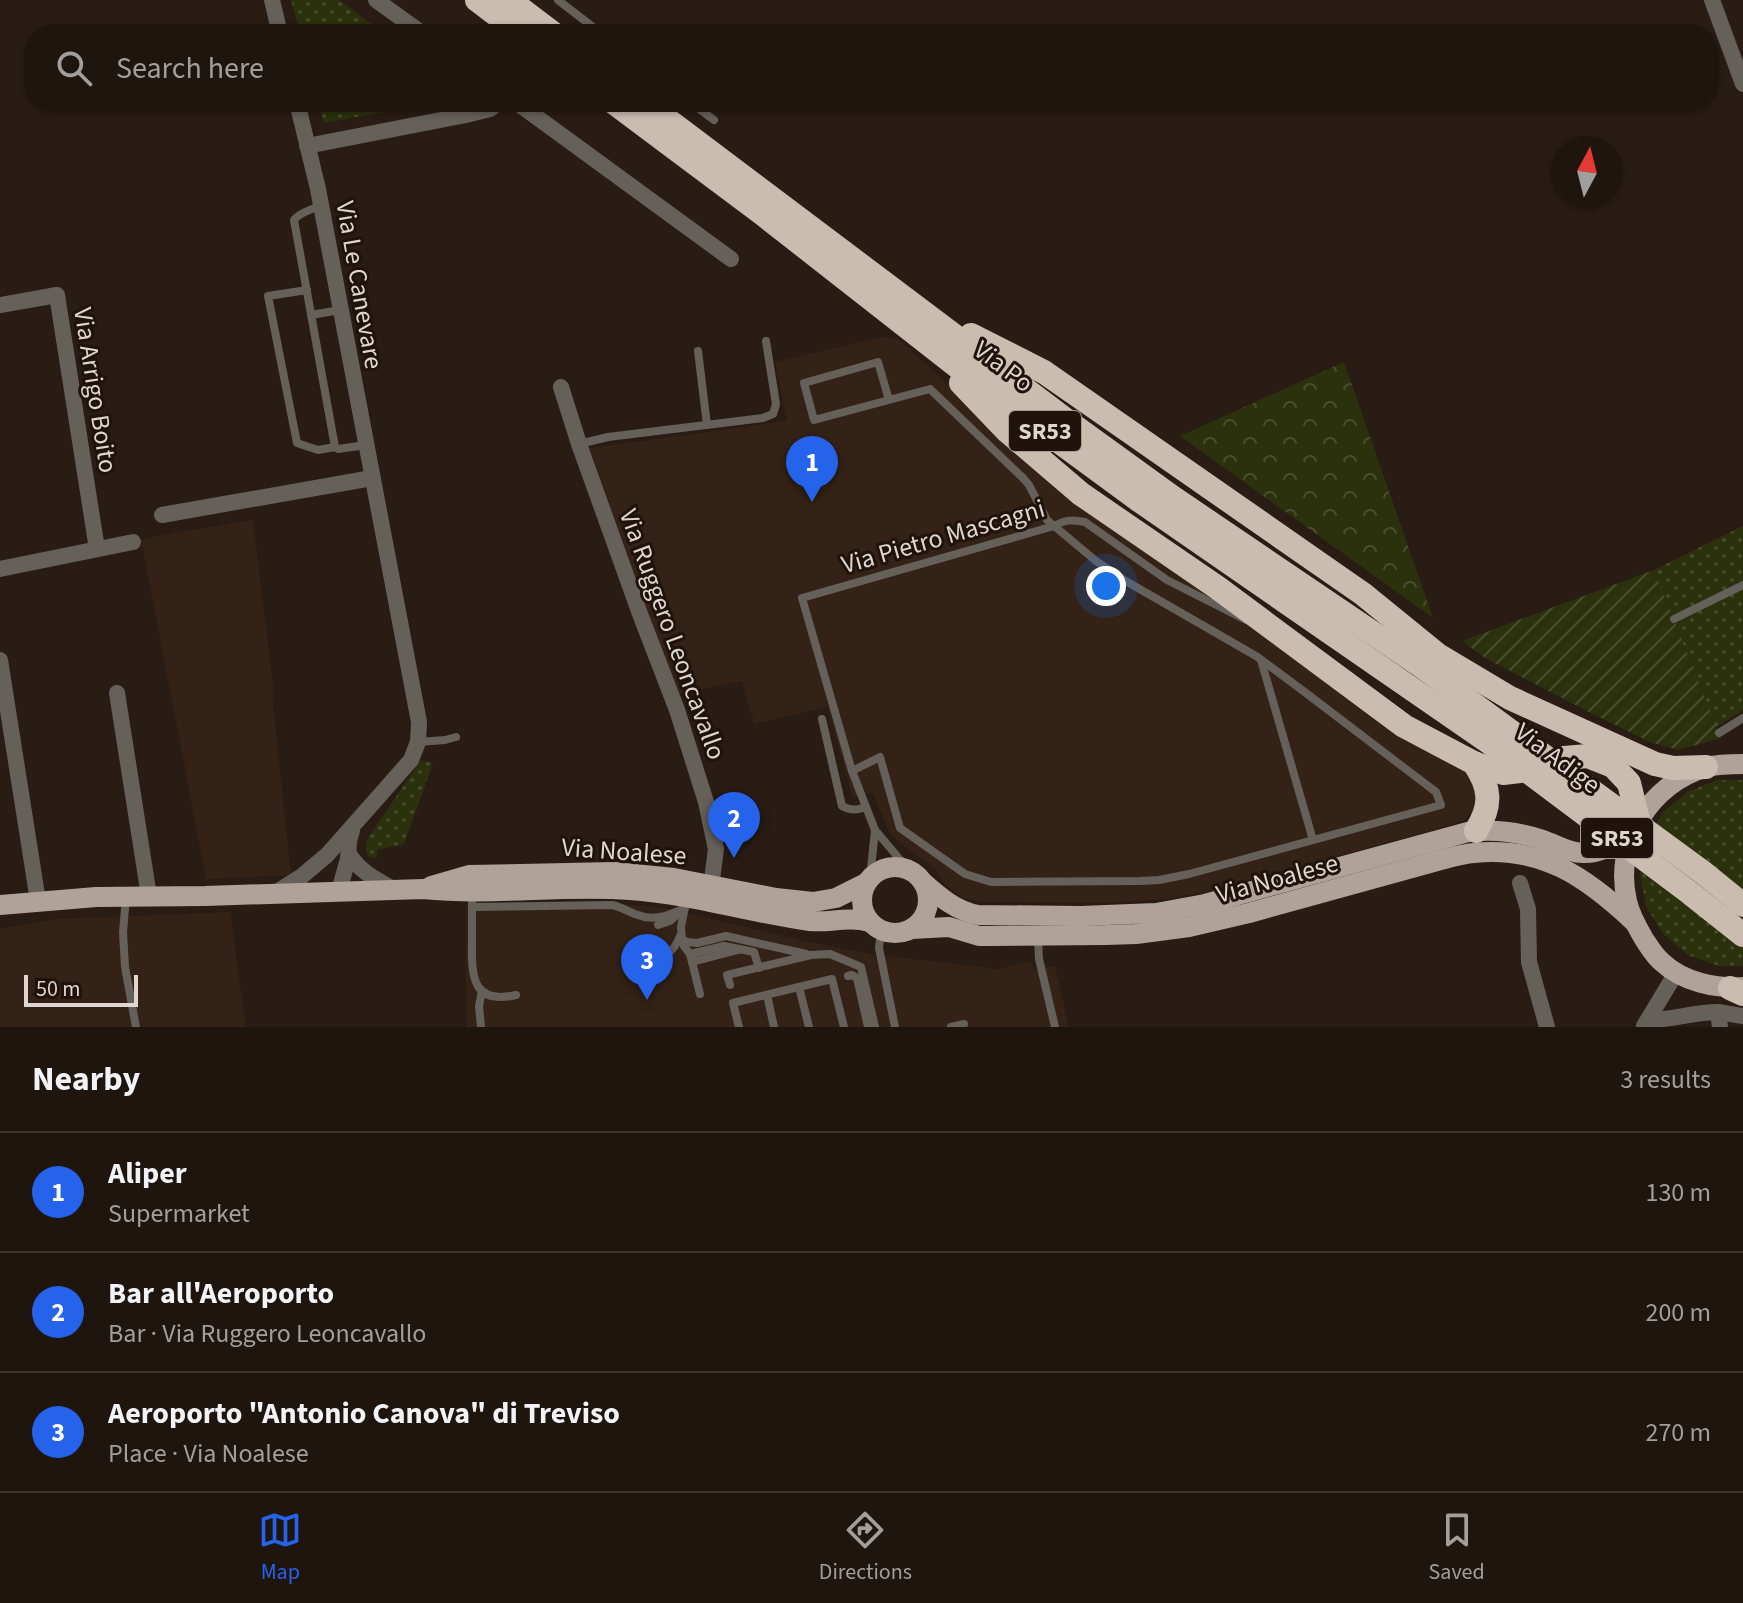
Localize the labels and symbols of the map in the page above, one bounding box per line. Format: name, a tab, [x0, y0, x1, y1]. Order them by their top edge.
north arrow	[1551, 136, 1623, 208]
street label: Via Le Canevare	[327, 198, 392, 372]
street label: Via Arrigo Boito	[64, 305, 127, 475]
street label: Via Po	[966, 332, 1041, 401]
road number: SR53	[1009, 411, 1081, 451]
pin: 1	[786, 436, 838, 502]
street label: Via Pietro Mascagni	[837, 490, 1049, 583]
street label: Via Ruggero Leoncavallo	[610, 504, 735, 765]
your location	[1086, 566, 1126, 606]
street label: Via Adige	[1507, 714, 1608, 803]
pin: 2	[708, 792, 760, 858]
road number: SR53	[1581, 818, 1653, 858]
street label: Via Noalese	[560, 829, 688, 874]
street label: Via Noalese	[1212, 844, 1342, 913]
pin: 3	[621, 934, 673, 1000]
scale bar	[24, 971, 138, 1007]

